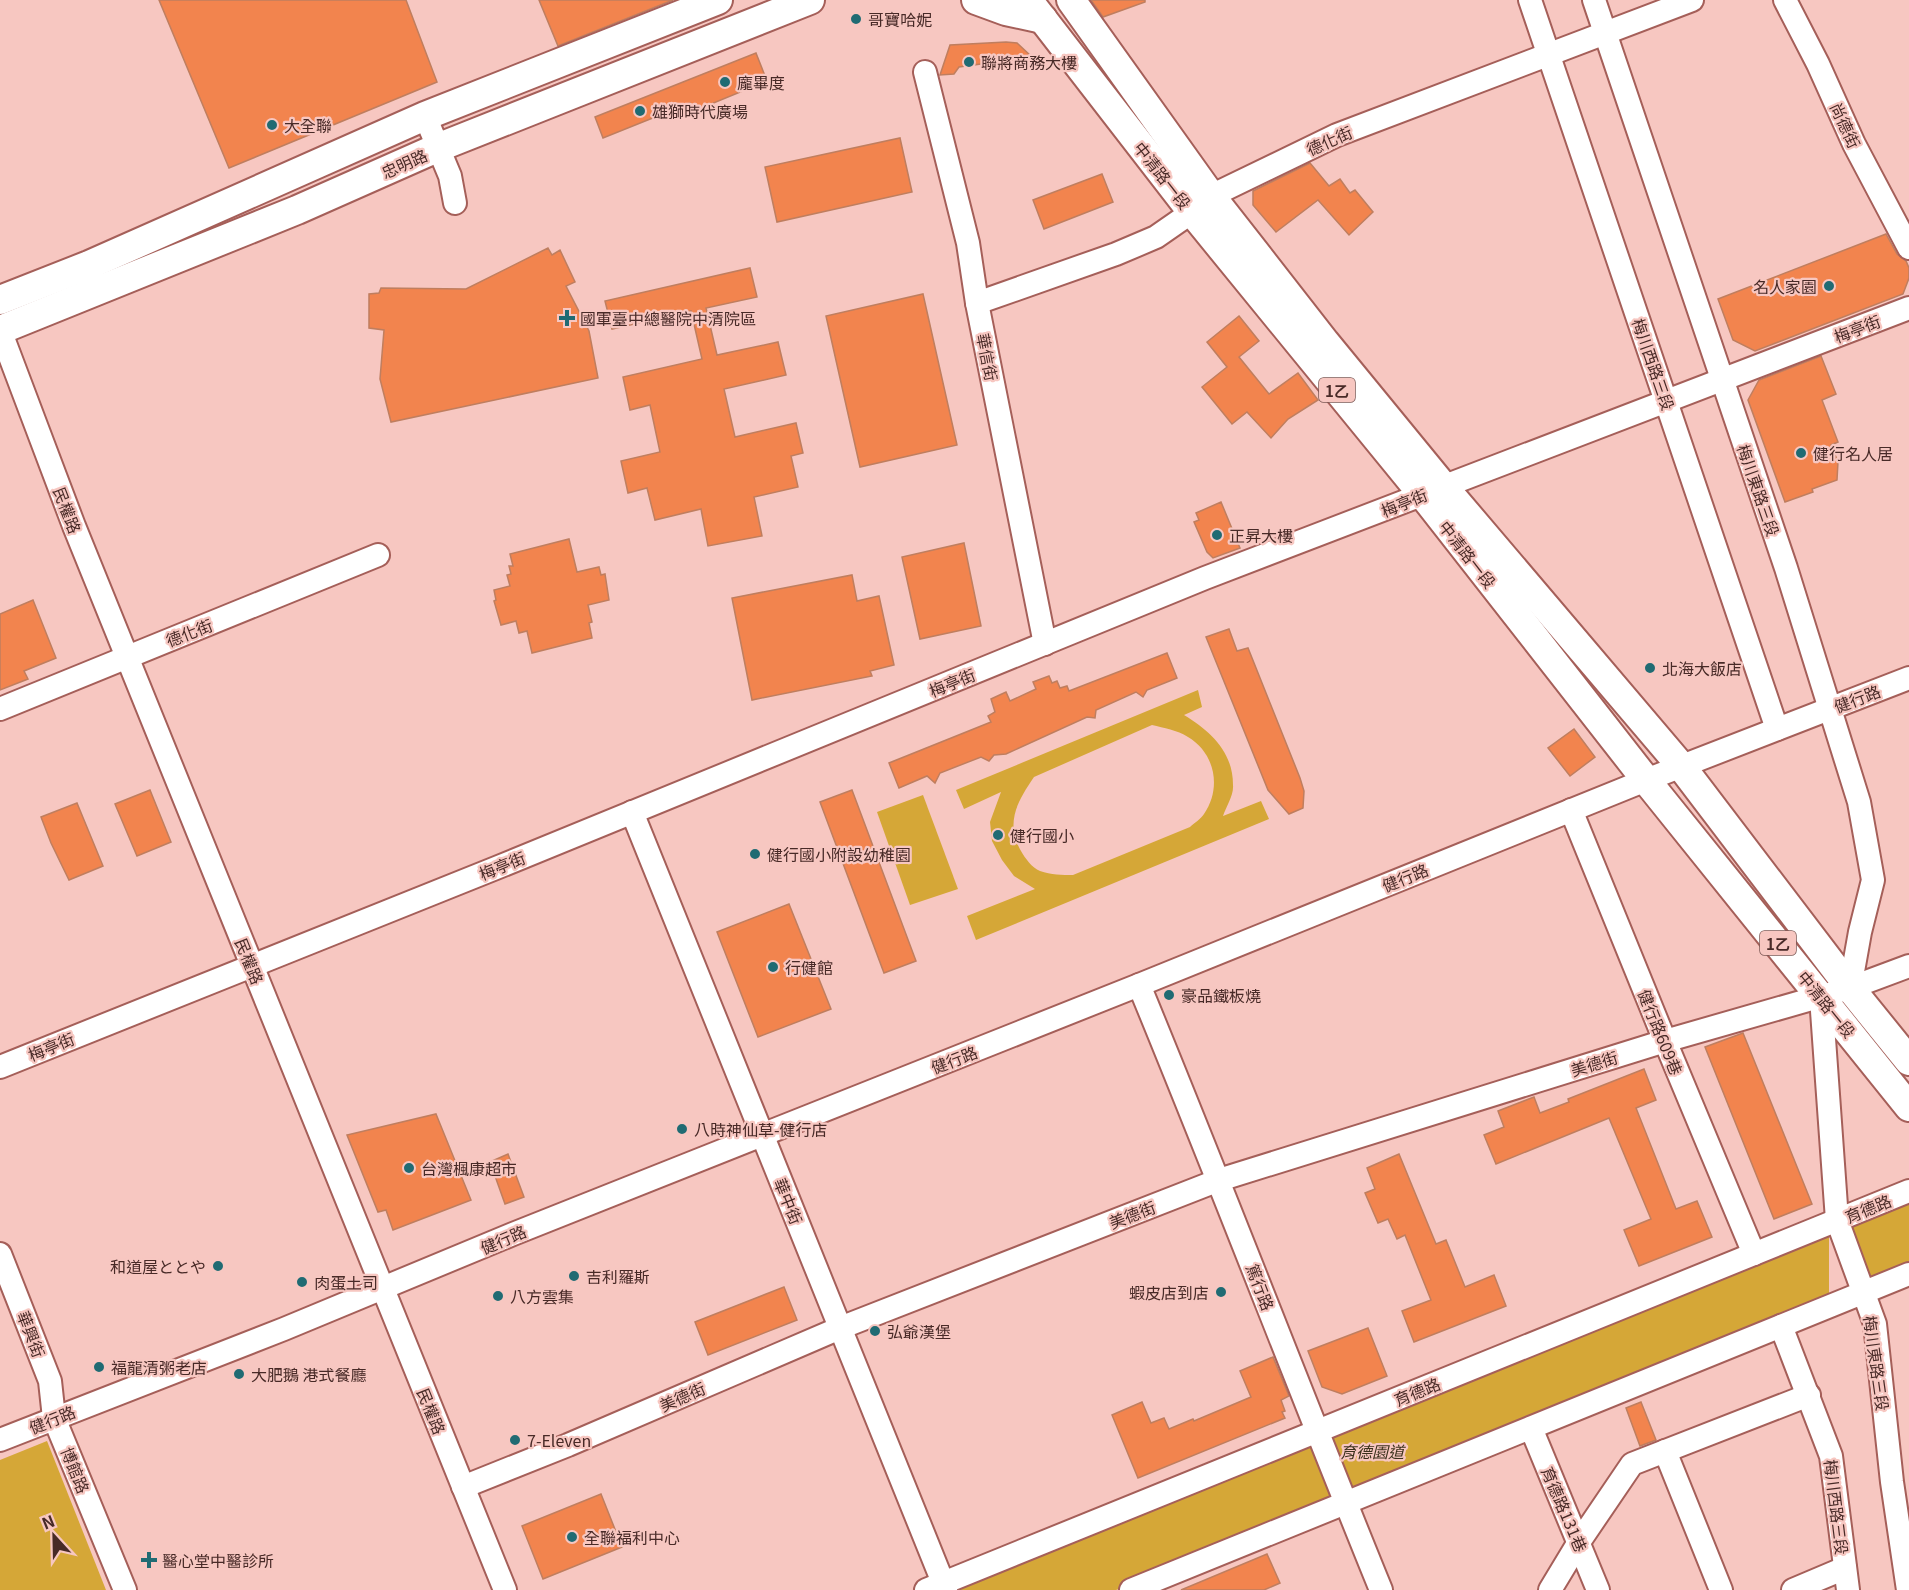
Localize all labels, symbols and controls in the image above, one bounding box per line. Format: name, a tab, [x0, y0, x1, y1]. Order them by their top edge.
place label: 哥寶哈妮	[868, 7, 932, 31]
marker: 哥寶哈妮	[849, 12, 863, 26]
place label: 聯將商務大樓	[981, 50, 1077, 74]
marker: 聯將商務大樓	[962, 55, 976, 69]
place label: 龐畢度	[737, 70, 785, 94]
marker: 龐畢度	[718, 75, 732, 89]
street label: 尚德街	[1825, 98, 1867, 152]
place label: 雄獅時代廣場	[652, 99, 748, 123]
marker: 雄獅時代廣場	[633, 104, 647, 118]
place label: 大全聯	[284, 113, 332, 137]
marker: 大全聯	[265, 118, 279, 132]
street label: 德化街	[1302, 119, 1356, 161]
street label: 中清路一段	[1129, 136, 1197, 214]
street label: 忠明路	[377, 142, 431, 184]
place label: 名人家園	[1753, 274, 1817, 298]
marker: 名人家園	[1822, 279, 1836, 293]
place label: 國軍臺中總醫院中清院區	[580, 306, 756, 330]
street label: 梅亭街	[1830, 308, 1884, 348]
marker: 國軍臺中總醫院中清院區	[558, 309, 576, 327]
street label: 梅川西路三段	[1627, 315, 1681, 413]
street label: 華信街	[972, 331, 1004, 383]
road number: 1乙	[1319, 378, 1355, 402]
street label: 梅川東路三段	[1732, 441, 1786, 539]
place label: 健行名人居	[1813, 441, 1893, 465]
marker: 健行名人居	[1794, 446, 1808, 460]
street label: 梅亭街	[1377, 482, 1431, 522]
street label: 民權路	[48, 483, 88, 537]
street label: 中清路一段	[1434, 515, 1502, 593]
place label: 正昇大樓	[1229, 523, 1293, 547]
marker: 正昇大樓	[1210, 528, 1224, 542]
street label: 德化街	[162, 612, 216, 652]
place label: 北海大飯店	[1662, 656, 1742, 680]
marker: 北海大飯店	[1643, 661, 1657, 675]
street label: 梅亭街	[925, 662, 979, 702]
street label: 健行路	[1830, 678, 1884, 718]
place label: 健行國小	[1010, 823, 1074, 847]
marker: 健行國小	[991, 828, 1005, 842]
place label: 健行國小附設幼稚園	[767, 842, 911, 866]
street label: 梅亭街	[475, 845, 529, 885]
marker: 健行國小附設幼稚園	[748, 847, 762, 861]
street label: 健行路	[1378, 857, 1432, 897]
road number: 1乙	[1760, 931, 1796, 955]
street label: 民權路	[230, 934, 270, 988]
place label: 行健館	[785, 955, 833, 979]
marker: 行健館	[766, 960, 780, 974]
street label: 中清路一段	[1792, 965, 1862, 1043]
place label: 豪品鐵板燒	[1181, 983, 1261, 1007]
street label: 健行路609巷	[1633, 985, 1689, 1079]
marker: 豪品鐵板燒	[1162, 988, 1176, 1002]
street label: 梅亭街	[24, 1026, 78, 1066]
street label: 健行路	[927, 1039, 981, 1079]
street label: 美德街	[1568, 1045, 1620, 1081]
place label: 八時神仙草-健行店	[694, 1117, 828, 1141]
marker: 八時神仙草-健行店	[675, 1122, 689, 1136]
place label: 台灣楓康超市	[421, 1156, 517, 1180]
marker: 台灣楓康超市	[402, 1161, 416, 1175]
street label: 華中街	[769, 1174, 809, 1228]
street label: 育德路	[1841, 1188, 1895, 1228]
street label: 美德街	[1105, 1194, 1159, 1234]
street label: 健行路	[476, 1219, 530, 1259]
place label: 和道屋ととや	[110, 1254, 206, 1278]
marker: 和道屋ととや	[211, 1259, 225, 1273]
street label: 篤行路	[1241, 1260, 1281, 1314]
place label: 吉利羅斯	[586, 1264, 650, 1288]
marker: 吉利羅斯	[567, 1269, 581, 1283]
place label: 肉蛋土司	[314, 1270, 378, 1294]
marker: 肉蛋土司	[295, 1275, 309, 1289]
place label: 蝦皮店到店	[1129, 1280, 1209, 1304]
place label: 八方雲集	[510, 1284, 574, 1308]
marker: 蝦皮店到店	[1214, 1285, 1228, 1299]
marker: 八方雲集	[491, 1289, 505, 1303]
street label: 華興街	[12, 1307, 52, 1361]
street label: 梅川東路三段	[1858, 1314, 1896, 1412]
place label: 弘爺漢堡	[887, 1319, 951, 1343]
marker: 弘爺漢堡	[868, 1324, 882, 1338]
place label: 福龍清粥老店	[111, 1355, 207, 1379]
marker: 福龍清粥老店	[92, 1360, 106, 1374]
place label: 大肥鵝 港式餐廳	[251, 1362, 367, 1386]
marker: 大肥鵝 港式餐廳	[232, 1367, 246, 1381]
street label: 育德路	[1390, 1371, 1444, 1411]
street label: 美德街	[655, 1375, 709, 1417]
street label: 民權路	[412, 1384, 452, 1438]
street label: 健行路	[25, 1399, 79, 1439]
place label: 7-Eleven	[527, 1428, 591, 1452]
marker: 7-Eleven	[508, 1433, 522, 1447]
park label: 育德園道	[1340, 1439, 1406, 1463]
street label: 博館路	[56, 1443, 96, 1497]
street label: 梅川西路三段	[1819, 1458, 1855, 1556]
street label: 育德路131巷	[1536, 1463, 1594, 1555]
north arrow	[24, 1506, 84, 1566]
text: N	[38, 1508, 58, 1535]
place label: 全聯福利中心	[584, 1525, 680, 1549]
marker: 全聯福利中心	[565, 1530, 579, 1544]
place label: 醫心堂中醫診所	[162, 1548, 274, 1572]
marker: 醫心堂中醫診所	[140, 1551, 158, 1569]

